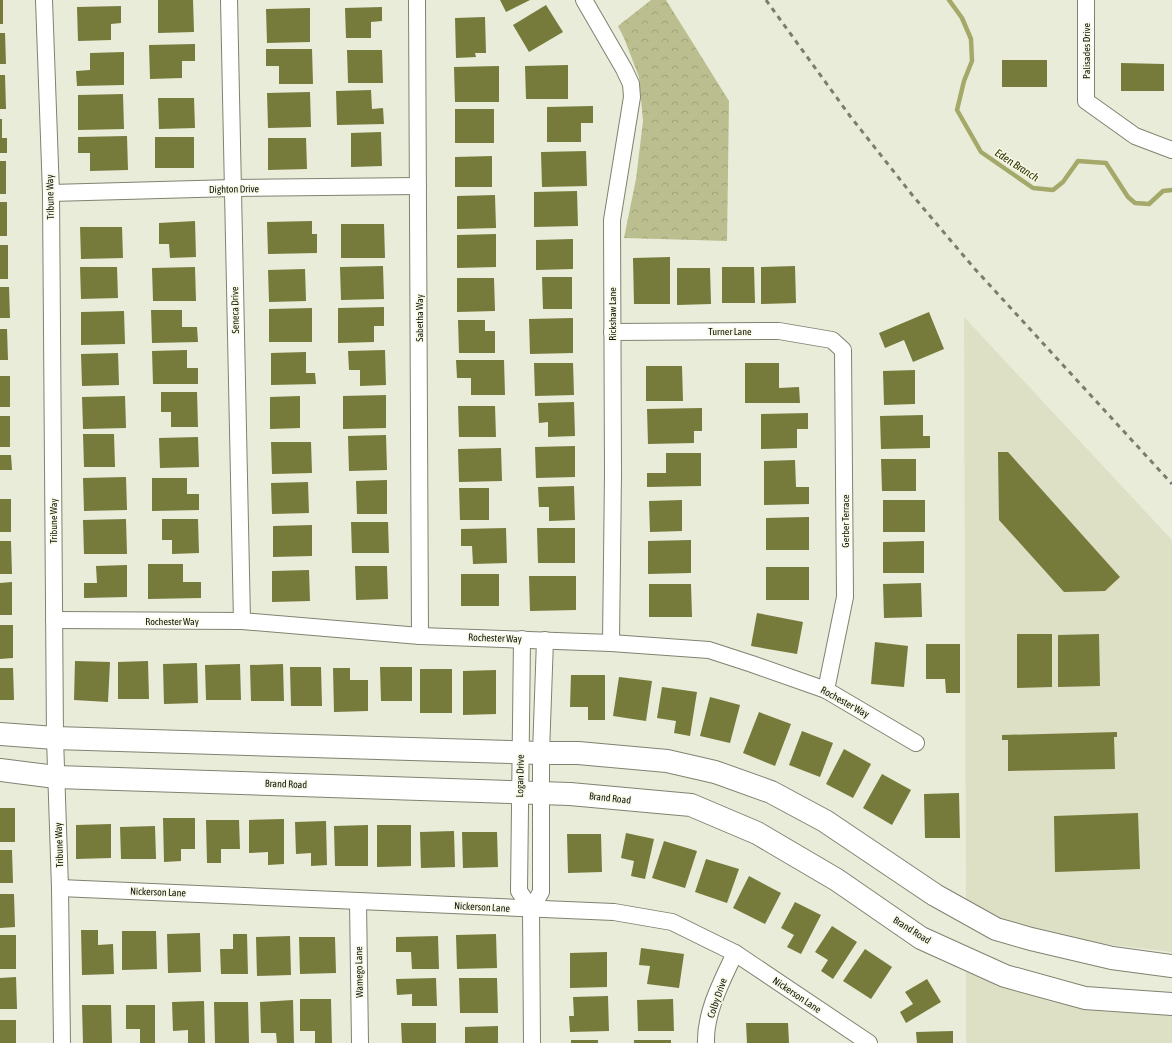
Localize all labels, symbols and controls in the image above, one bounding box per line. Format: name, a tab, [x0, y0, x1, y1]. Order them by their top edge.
street label: Palisades Drive	[1081, 23, 1092, 79]
water label: Eden Branch	[993, 146, 1042, 184]
street label: Tribune Way	[44, 174, 56, 220]
street label: Dighton Drive	[209, 183, 260, 195]
street label: Seneca Drive	[229, 286, 241, 334]
street label: Rickshaw Lane	[607, 287, 618, 341]
street label: Sabetha Way	[414, 294, 425, 342]
street label: Turner Lane	[708, 326, 752, 337]
street label: Gerber Terrace	[840, 494, 851, 548]
street label: Tribune Way	[48, 498, 59, 544]
street label: Rochester Way	[145, 616, 199, 627]
street label: Rochester Way	[468, 632, 522, 644]
street label: Rochester Way	[819, 684, 871, 720]
street label: Logan Drive	[514, 754, 526, 798]
street label: Brand Road	[265, 778, 308, 790]
street label: Brand Road	[588, 790, 632, 806]
street label: Tribune Way	[53, 822, 65, 868]
street label: Nickerson Lane	[130, 886, 187, 898]
street label: Nickerson Lane	[454, 900, 511, 914]
street label: Brand Road	[891, 914, 933, 946]
street label: Wamego Lane	[353, 946, 365, 998]
street label: Nickerson Lane	[771, 975, 824, 1015]
street label: Colby Drive	[705, 976, 729, 1019]

